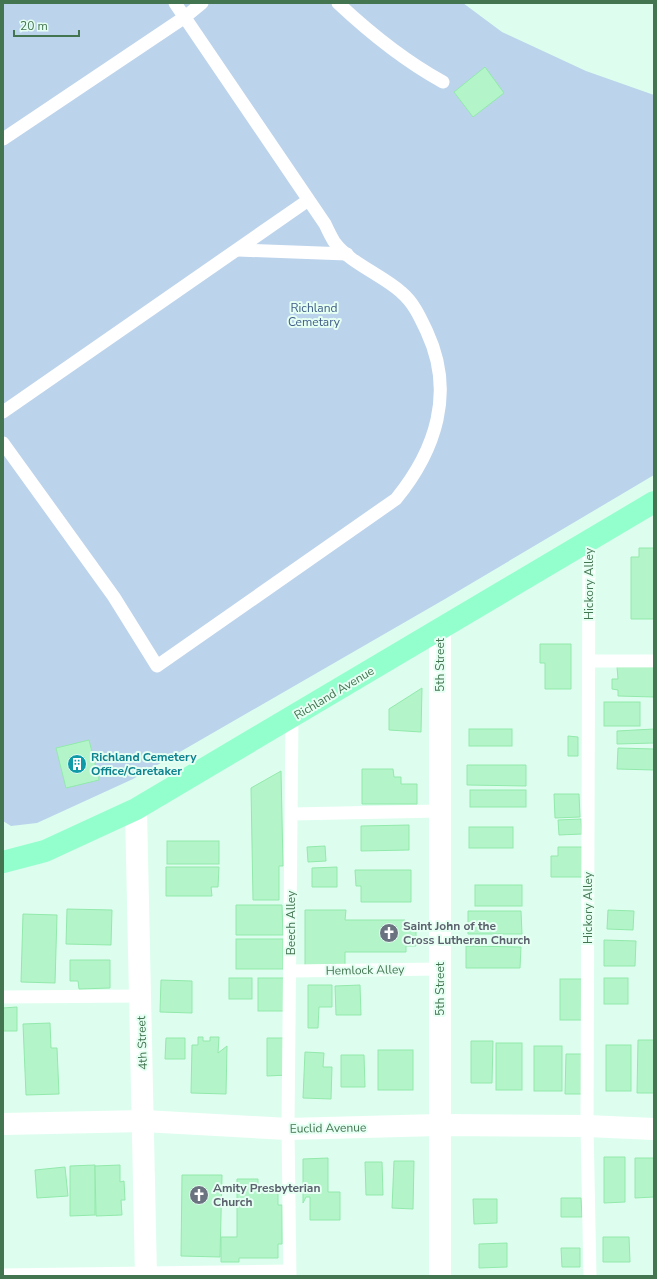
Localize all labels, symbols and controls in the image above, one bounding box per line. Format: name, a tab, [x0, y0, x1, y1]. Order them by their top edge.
scale bar	[14, 12, 79, 38]
text: 20 m	[20, 18, 48, 34]
park label: Richland Cemetary	[288, 300, 341, 330]
street label: Hickory Alley	[581, 547, 597, 620]
street label: 5th Street	[432, 637, 448, 692]
street label: Richland Avenue	[291, 663, 377, 723]
place label: Richland Cemetery Office/Caretaker	[91, 749, 197, 779]
building icon: Richland Cemetery Office/Caretaker	[66, 753, 88, 775]
street label: Hickory Alley	[580, 871, 596, 944]
street label: Beech Alley	[283, 890, 299, 955]
place label: Saint John of the Cross Lutheran Church	[403, 918, 530, 948]
church icon: Saint John of the Cross Lutheran Church	[378, 922, 400, 944]
street label: Hemlock Alley	[325, 961, 405, 979]
street label: 5th Street	[432, 961, 448, 1016]
street label: 4th Street	[133, 1015, 151, 1070]
street label: Euclid Avenue	[290, 1119, 366, 1137]
place label: Amity Presbyterian Church	[213, 1180, 320, 1210]
church icon: Amity Presbyterian Church	[188, 1184, 210, 1206]

